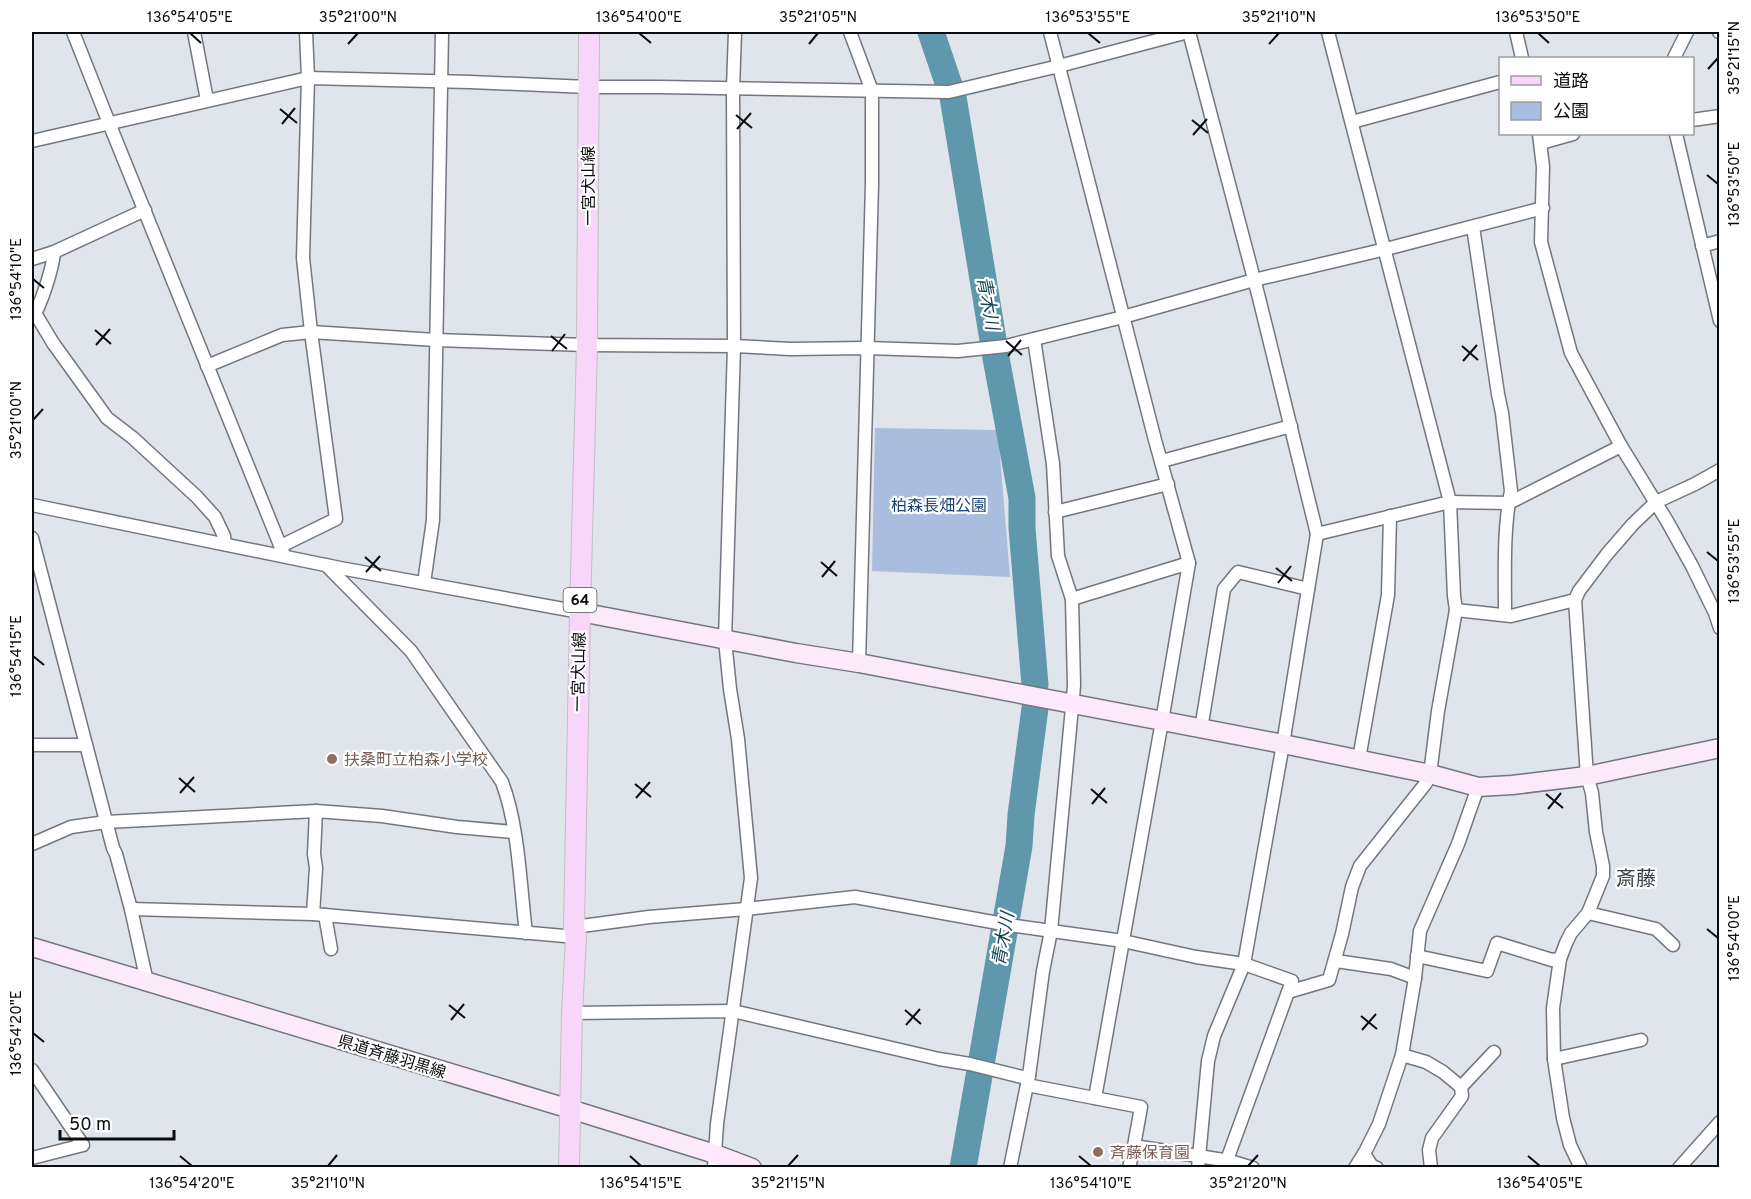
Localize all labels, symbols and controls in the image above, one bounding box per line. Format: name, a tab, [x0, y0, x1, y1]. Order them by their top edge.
text: 136°54'05"E	[147, 9, 233, 28]
text: 35°21'00"N	[319, 9, 397, 28]
text: 136°54'00"E	[596, 9, 682, 28]
text: 35°21'05"N	[779, 9, 857, 28]
text: 136°53'55"E	[1046, 9, 1130, 28]
text: 35°21'10"N	[1242, 9, 1316, 28]
text: 136°53'50"E	[1495, 9, 1581, 28]
text: 35°21'15"N	[1726, 21, 1745, 95]
legend	[1499, 57, 1694, 135]
text: 道路	[1553, 71, 1589, 94]
text: 公園	[1553, 101, 1589, 124]
text: 136°53'50"E	[1726, 141, 1745, 227]
street label: 一宮犬山線	[580, 146, 600, 226]
text: 136°54'10"E	[8, 238, 27, 320]
water label: 青木川	[971, 275, 1003, 334]
text: 35°21'00"N	[8, 381, 27, 459]
park label: 柏森長畑公園	[891, 497, 987, 517]
text: 136°53'55"E	[1726, 519, 1745, 603]
road number: 64	[564, 588, 596, 612]
text: 136°54'15"E	[8, 615, 27, 697]
street label: 一宮犬山線	[569, 632, 591, 712]
place label: 扶桑町立柏森小学校	[344, 751, 488, 771]
marker: 扶桑町立柏森小学校	[325, 752, 339, 766]
district label: 斎藤	[1616, 867, 1656, 893]
text: 136°54'00"E	[1726, 895, 1745, 981]
water label: 青木川	[988, 909, 1021, 968]
text: 136°54'20"E	[8, 990, 27, 1076]
street label: 県道斉藤羽黒線	[335, 1032, 448, 1084]
scale bar	[60, 1103, 174, 1141]
text: 50 m	[69, 1114, 111, 1137]
place label: 斉藤保育園	[1110, 1144, 1190, 1164]
marker: 斉藤保育園	[1091, 1145, 1105, 1159]
text: 136°54'20"E	[149, 1175, 235, 1194]
text: 35°21'10"N	[291, 1175, 365, 1194]
text: 136°54'15"E	[600, 1175, 682, 1194]
text: 35°21'15"N	[751, 1175, 825, 1194]
text: 136°54'10"E	[1050, 1175, 1132, 1194]
text: 35°21'20"N	[1209, 1175, 1287, 1194]
text: 136°54'05"E	[1497, 1175, 1583, 1194]

